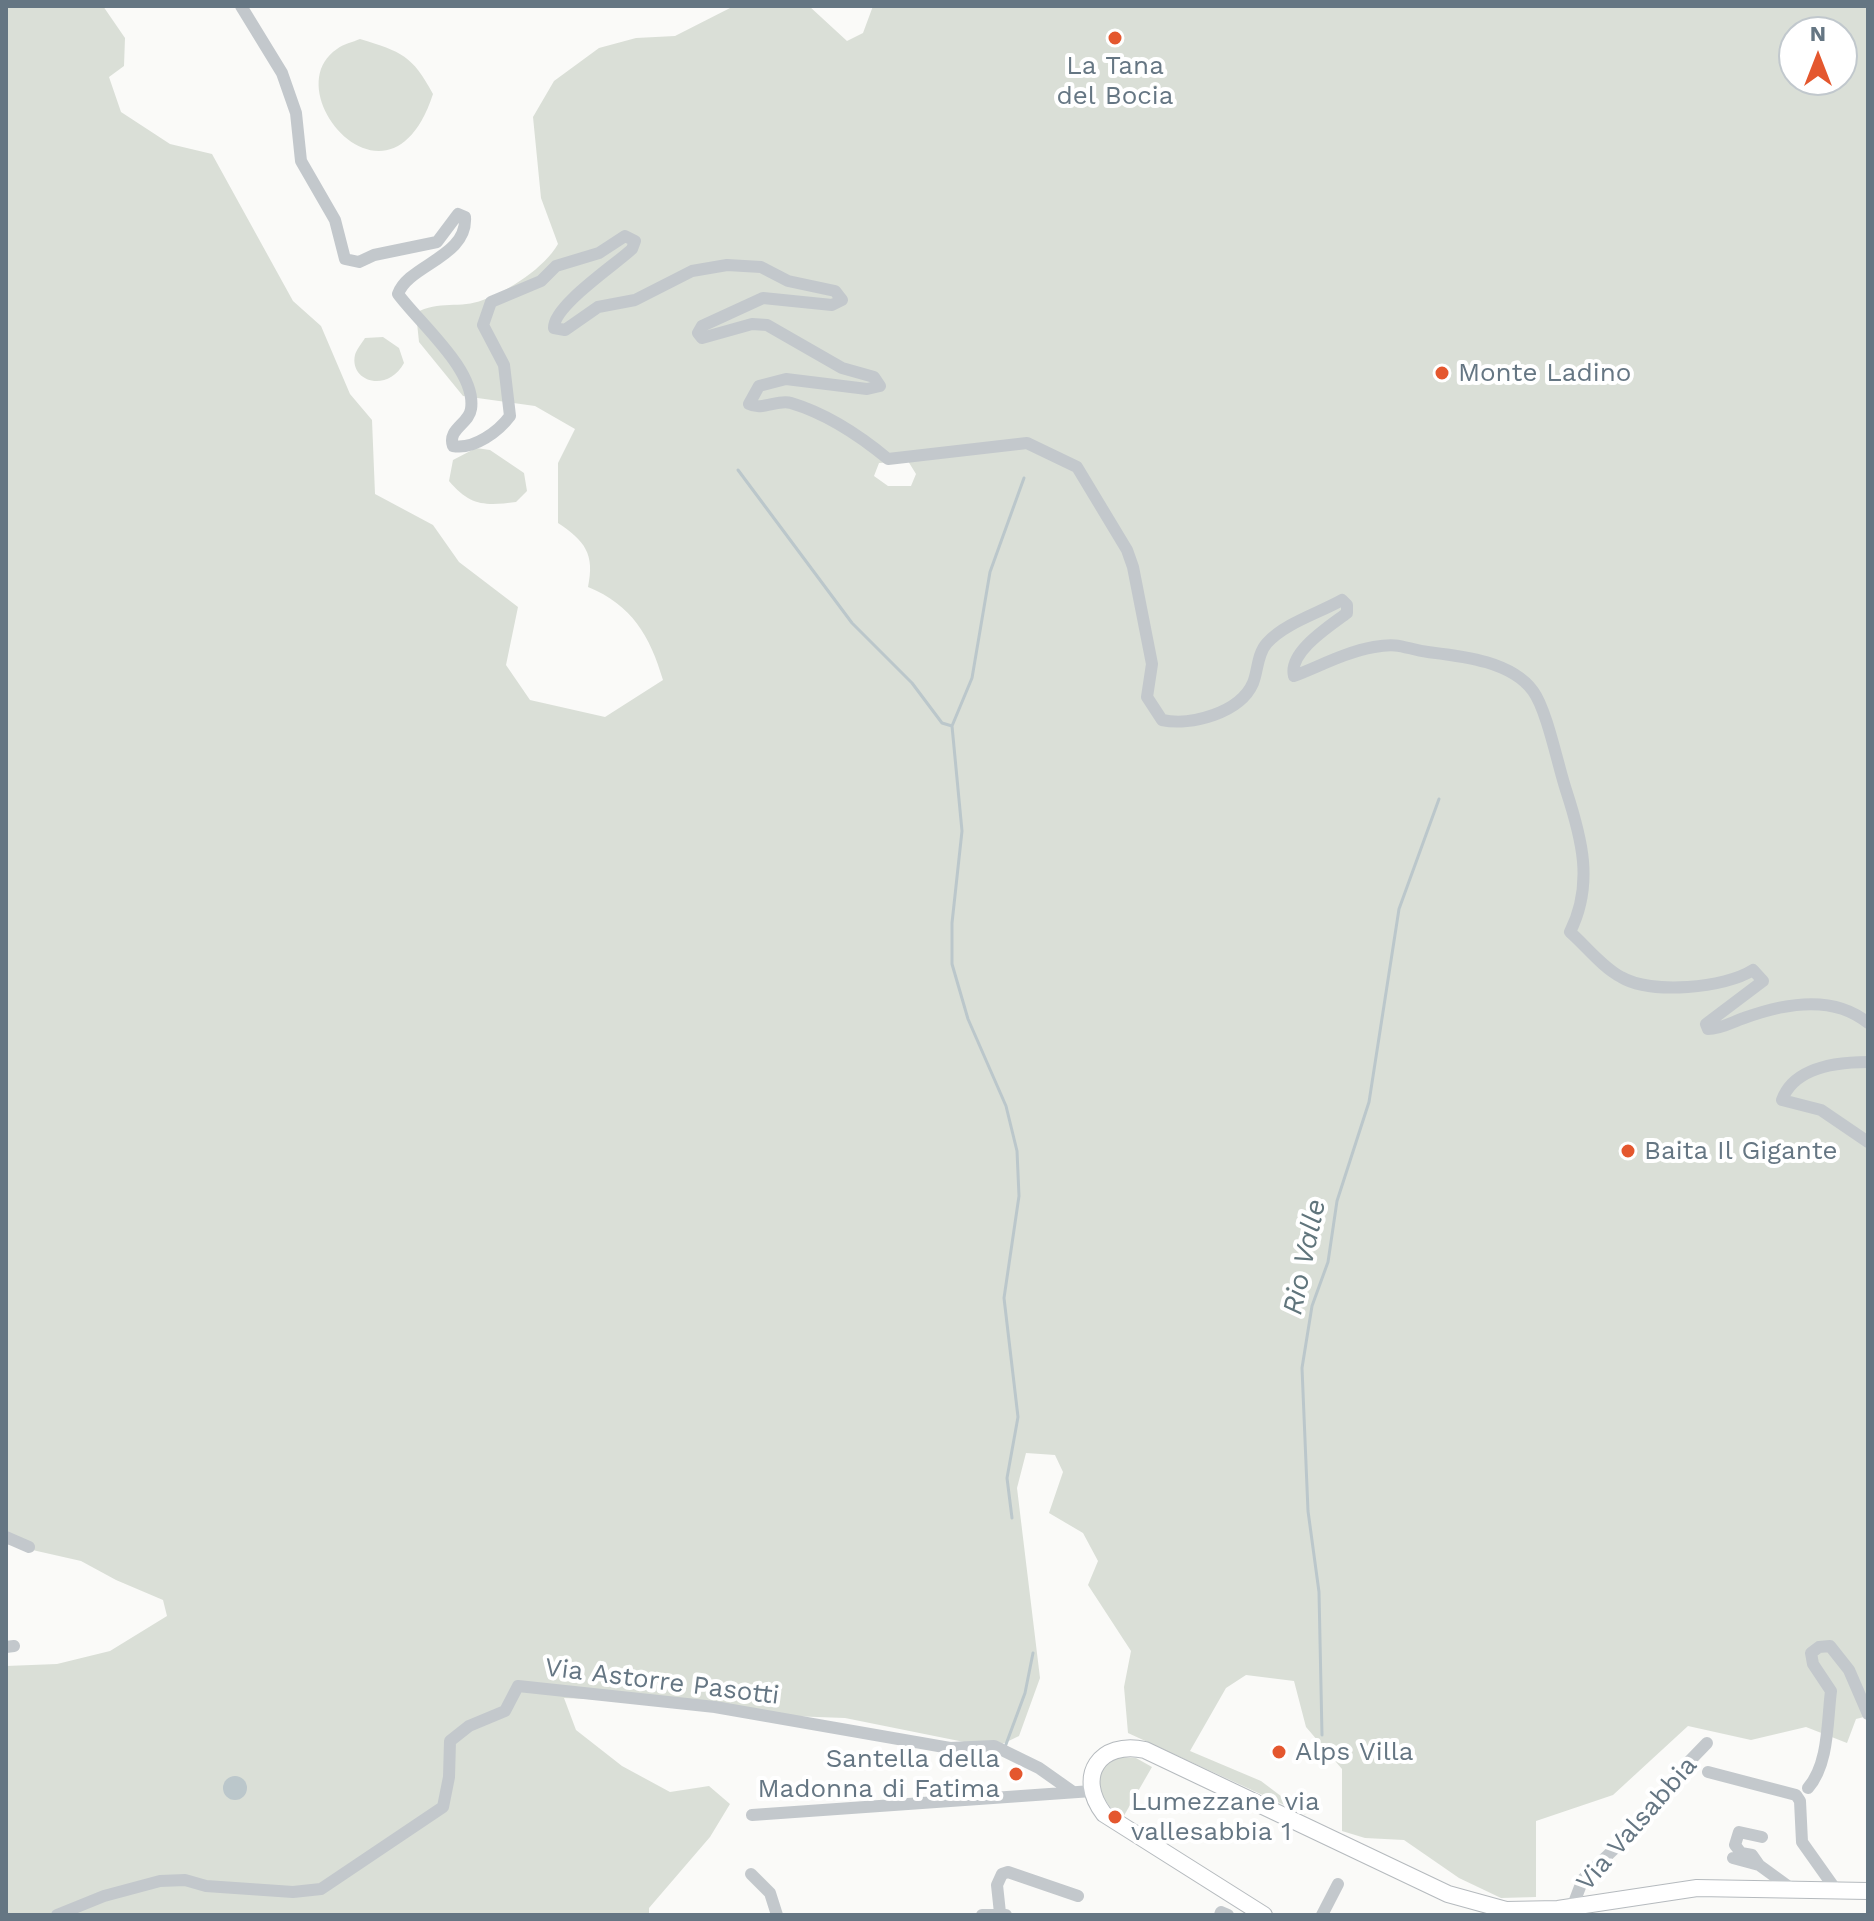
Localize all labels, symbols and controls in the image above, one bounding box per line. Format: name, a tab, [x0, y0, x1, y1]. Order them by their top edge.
north arrow	[1778, 16, 1858, 96]
text: N	[1810, 21, 1826, 46]
marker: La Tana del Bocia	[1106, 29, 1124, 47]
place label: La Tana del Bocia	[1057, 50, 1173, 112]
place label: Monte Ladino	[1458, 357, 1631, 389]
marker: Monte Ladino	[1433, 364, 1451, 382]
place label: Baita Il Gigante	[1644, 1135, 1838, 1167]
marker: Baita Il Gigante	[1619, 1142, 1637, 1160]
water label: Rio Valle	[1276, 1196, 1334, 1318]
street label: Via Astorre Pasotti	[543, 1652, 781, 1712]
place label: Alps Villa	[1295, 1736, 1413, 1768]
place label: Santella della Madonna di Fatima	[757, 1743, 1000, 1804]
marker: Alps Villa	[1270, 1743, 1288, 1761]
street label: Via Valsabbia	[1570, 1750, 1704, 1898]
marker: Santella della Madonna di Fatima	[1007, 1765, 1025, 1783]
place label: Lumezzane via vallesabbia 1	[1131, 1786, 1320, 1848]
marker: Lumezzane via vallesabbia 1	[1106, 1808, 1124, 1826]

